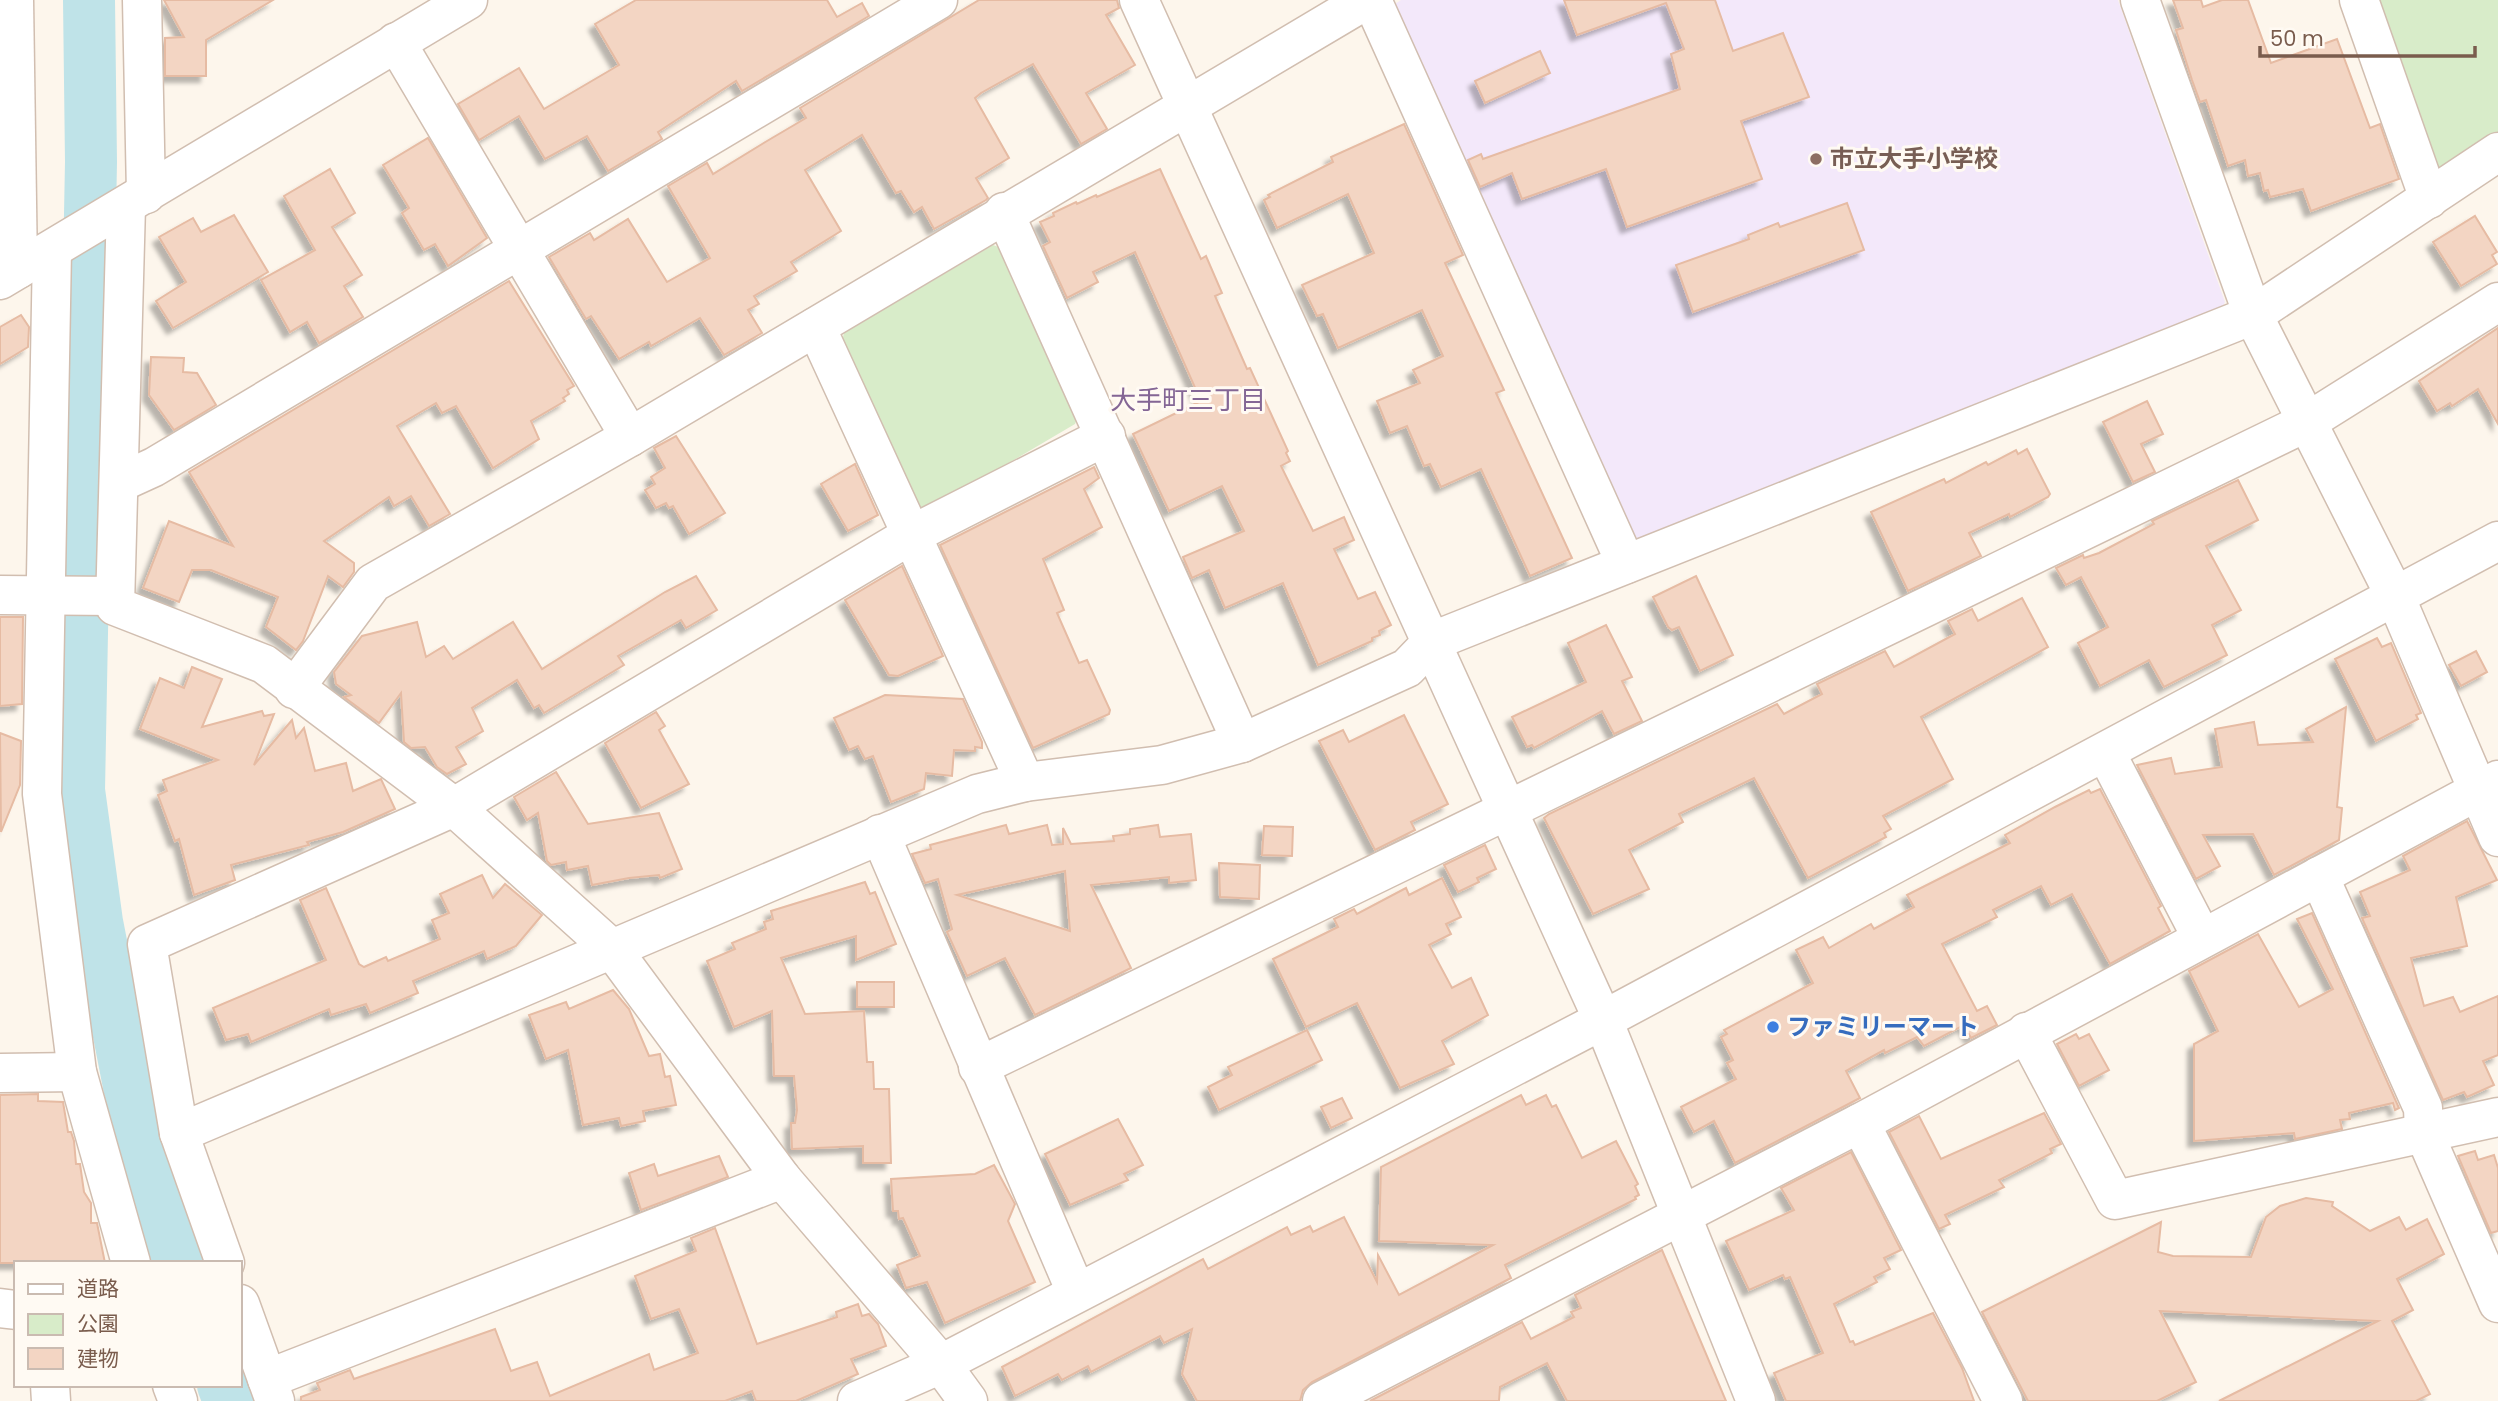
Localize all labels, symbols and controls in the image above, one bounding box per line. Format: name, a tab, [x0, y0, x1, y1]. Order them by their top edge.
scale bar	[2260, 14, 2475, 58]
text: 50 m	[2270, 24, 2324, 53]
place label: 市立大手小学校	[1830, 142, 1998, 175]
marker: 市立大手小学校	[1808, 151, 1824, 167]
district label: 大手町三丁目	[1110, 382, 1266, 418]
place label: ファミリーマート	[1787, 1010, 1979, 1043]
marker: ファミリーマート	[1765, 1019, 1781, 1035]
legend	[14, 1261, 242, 1387]
text: 道路	[77, 1274, 119, 1303]
text: 公園	[77, 1309, 119, 1338]
text: 建物	[77, 1344, 119, 1373]

